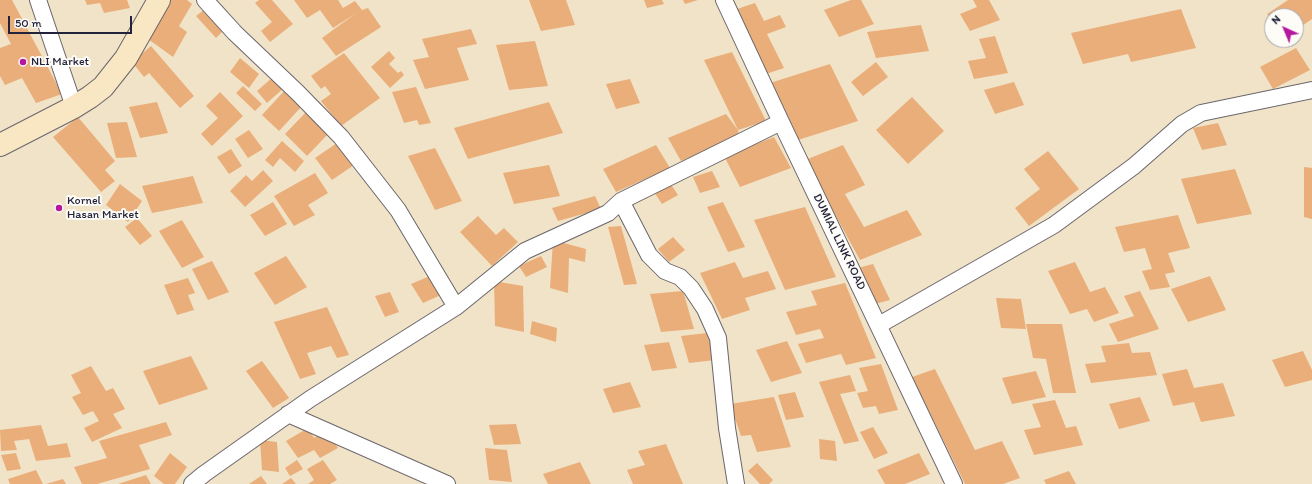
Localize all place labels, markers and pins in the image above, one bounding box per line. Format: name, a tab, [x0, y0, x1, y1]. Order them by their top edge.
place label: NLI Market	[31, 55, 89, 69]
marker: NLI Market	[18, 57, 28, 67]
place label: Kornel Hasan Market	[67, 194, 139, 222]
marker: Kornel Hasan Market	[54, 203, 64, 213]

